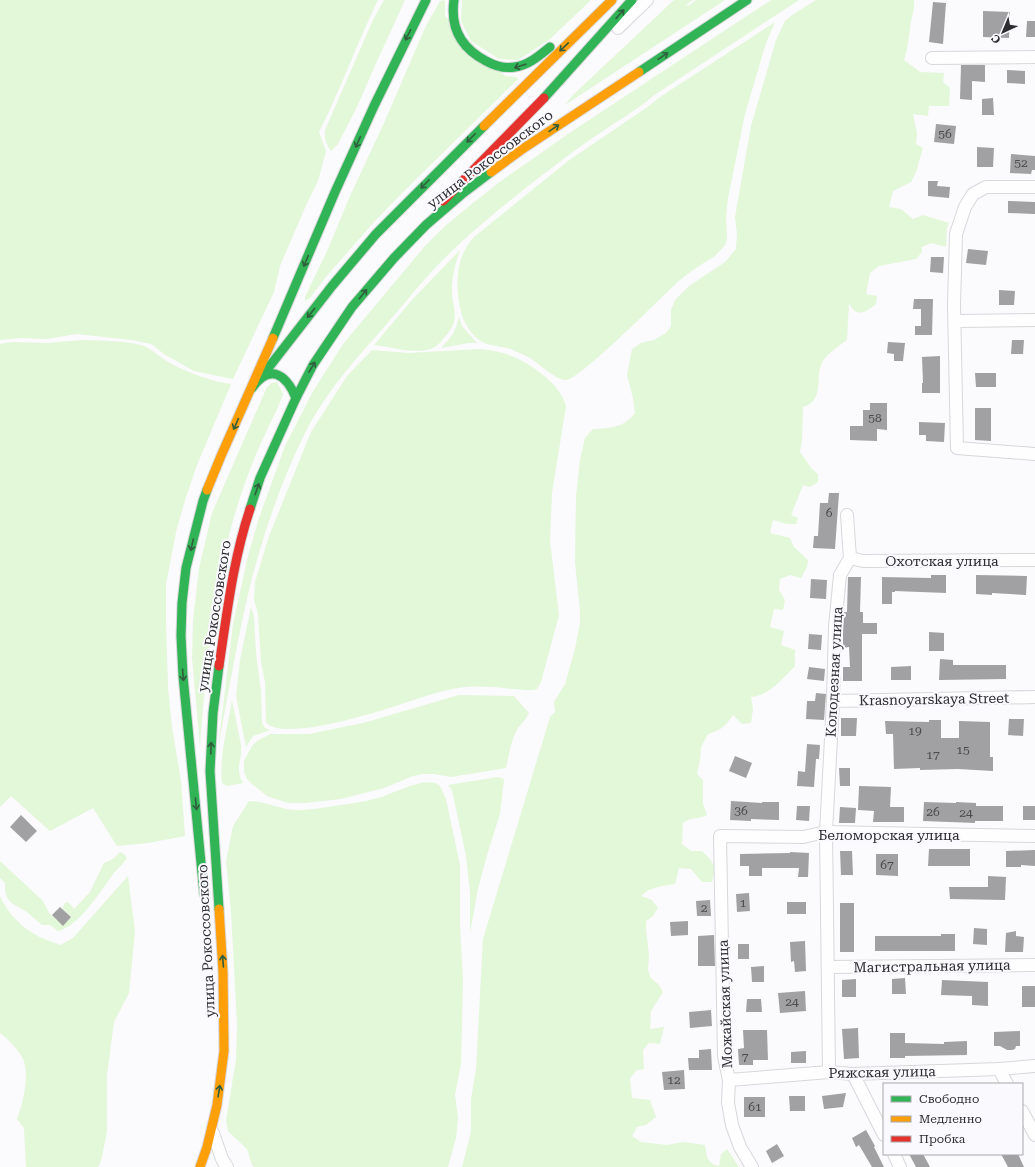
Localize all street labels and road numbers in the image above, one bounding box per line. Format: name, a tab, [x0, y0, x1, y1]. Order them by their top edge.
street label: улица Рокоссовского	[424, 106, 556, 212]
street label: улица Рокоссовского	[194, 539, 234, 693]
street label: Охотская улица	[885, 553, 999, 569]
street label: Колодезная улица	[823, 606, 845, 738]
street label: Krasnoyarskaya Street	[859, 690, 1009, 708]
street label: Беломорская улица	[818, 827, 960, 843]
street label: улица Рокоссовского	[194, 864, 218, 1018]
street label: Можайская улица	[715, 939, 735, 1069]
street label: Магистральная улица	[853, 957, 1011, 975]
street label: Ряжская улица	[828, 1063, 936, 1081]

